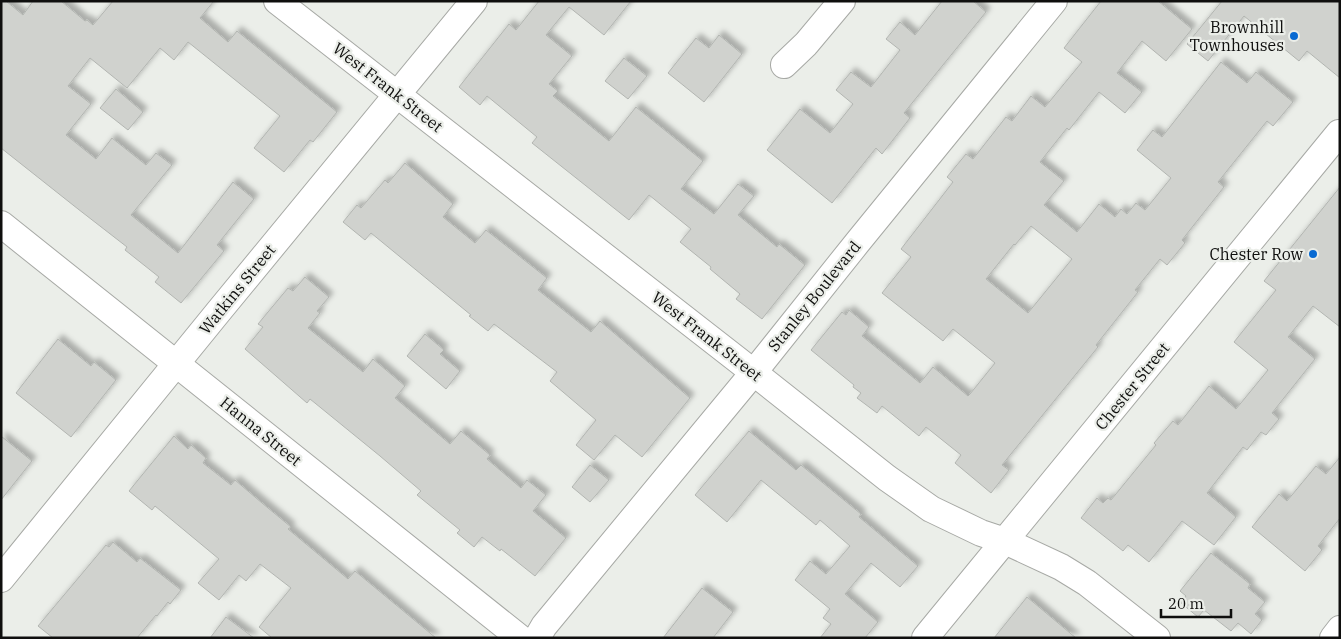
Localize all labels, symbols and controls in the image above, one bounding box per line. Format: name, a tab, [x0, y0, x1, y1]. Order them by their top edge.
place label: Brownhill Townhouses	[1190, 17, 1284, 55]
marker: Brownhill Townhouses	[1288, 30, 1300, 42]
street label: West Frank Street	[329, 38, 447, 136]
street label: Stanley Boulevard	[763, 236, 865, 355]
street label: Watkins Street	[195, 240, 280, 338]
place label: Chester Row	[1209, 244, 1304, 264]
marker: Chester Row	[1307, 248, 1319, 260]
street label: West Frank Street	[648, 287, 766, 385]
street label: Chester Street	[1091, 338, 1174, 434]
street label: Hanna Street	[216, 392, 306, 470]
scale bar	[1161, 586, 1231, 618]
text: 20 m	[1168, 594, 1204, 613]

